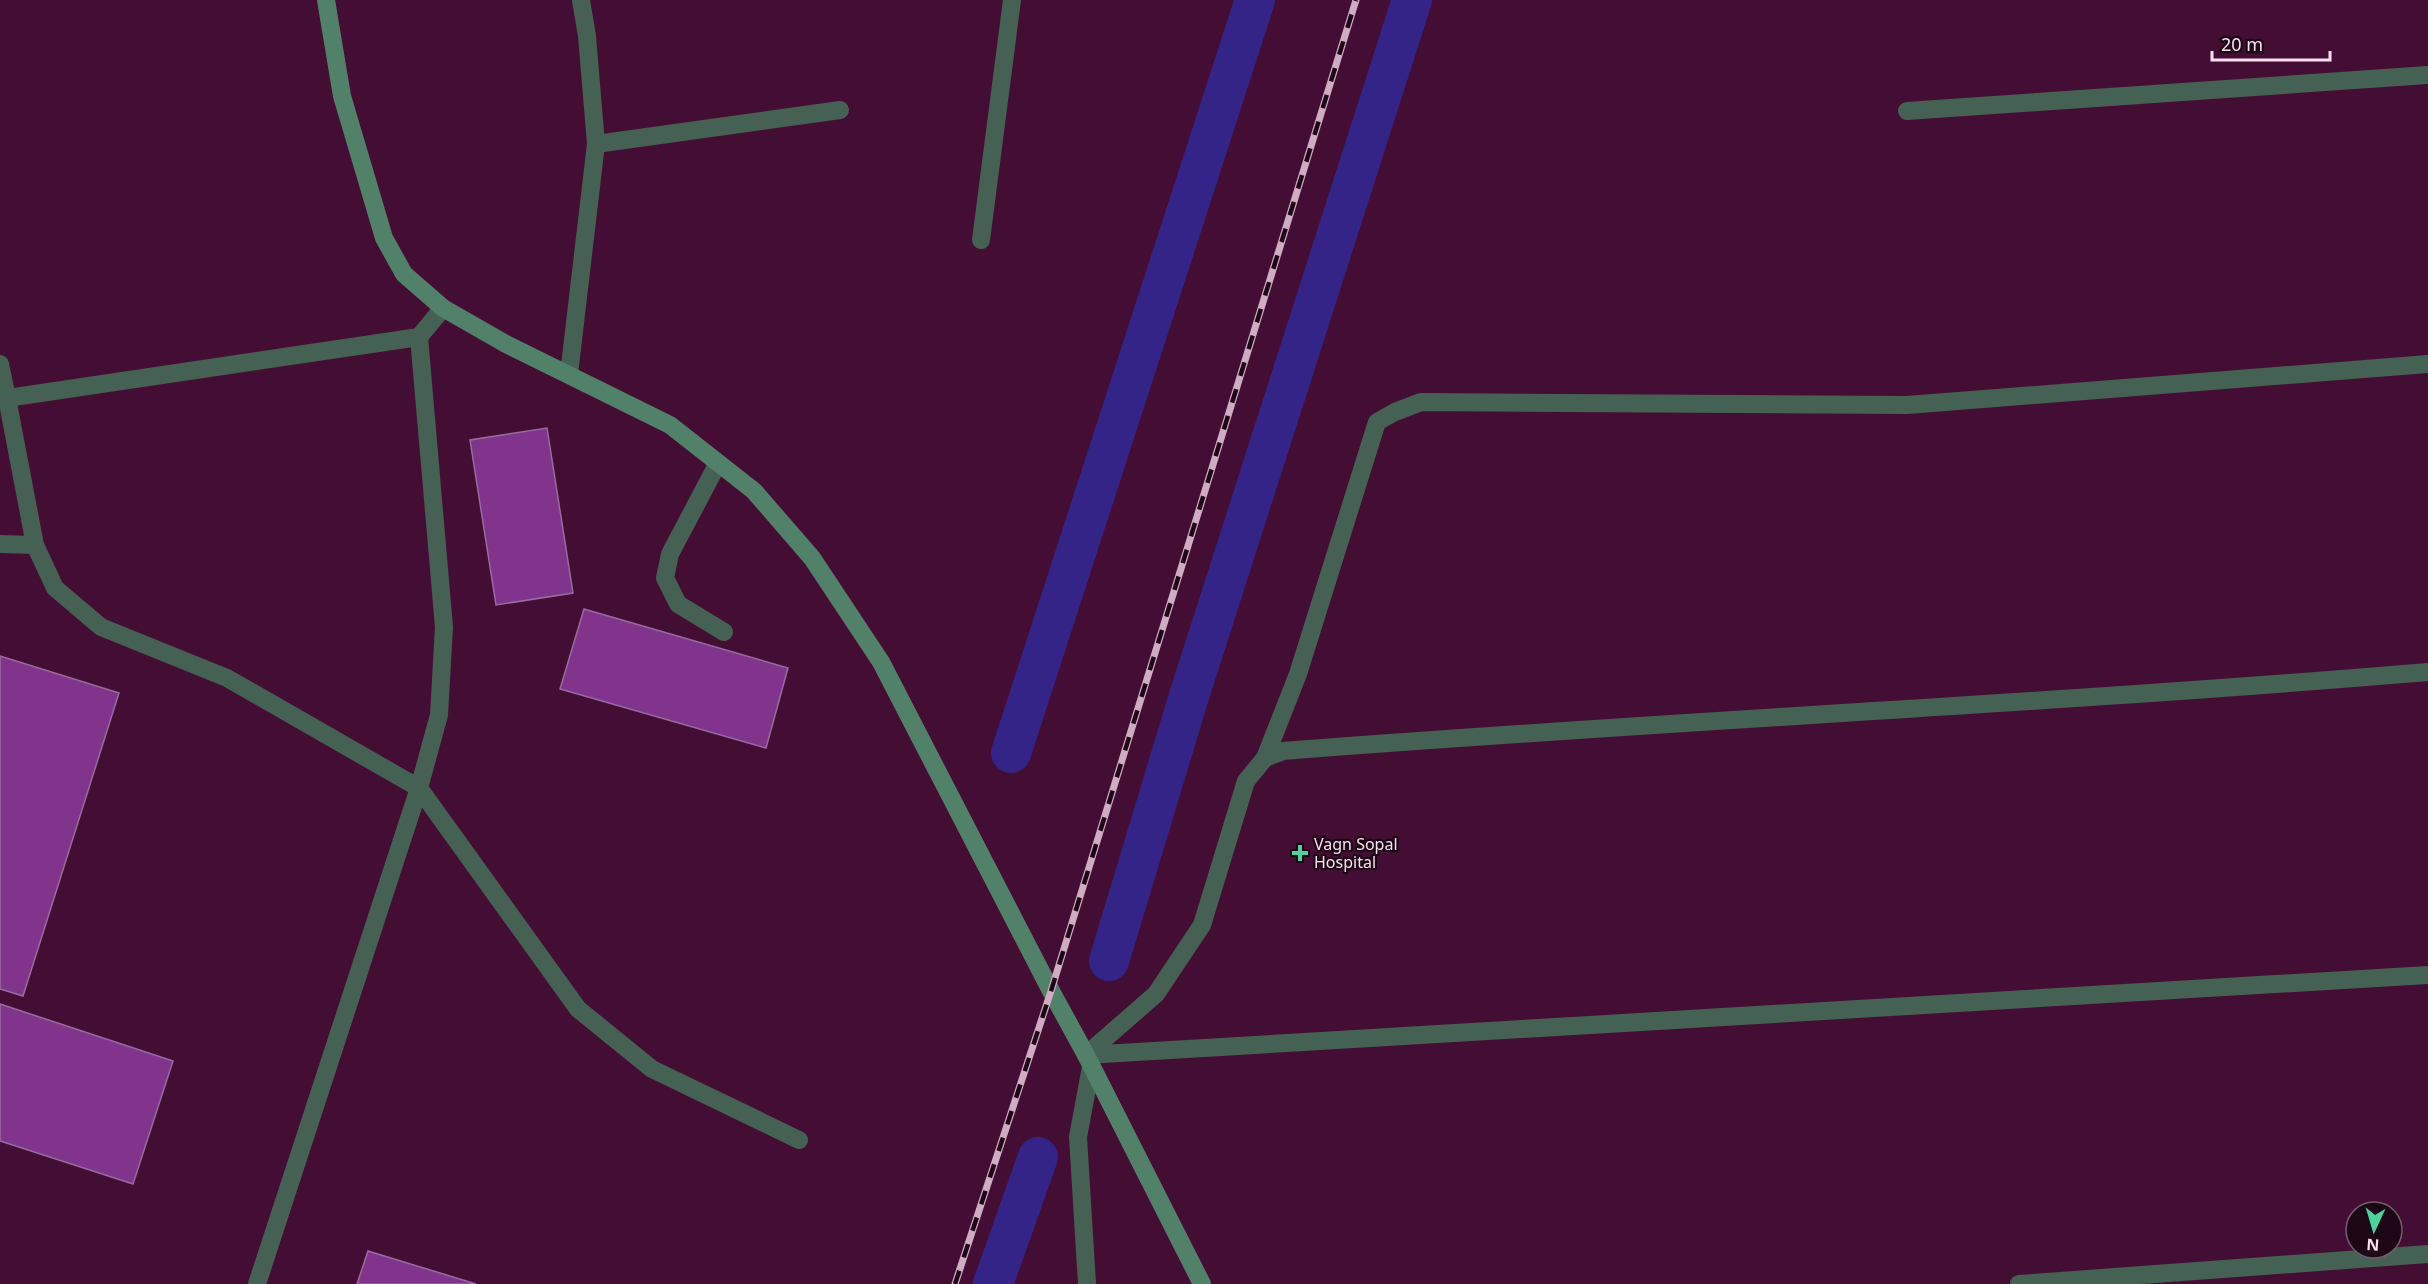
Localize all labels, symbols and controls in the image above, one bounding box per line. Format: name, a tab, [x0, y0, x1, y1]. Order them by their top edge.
scale bar	[2212, 24, 2330, 62]
text: 20 m	[2221, 32, 2263, 56]
place label: Vagn Sopal Hospital	[1314, 833, 1398, 873]
marker: Vagn Sopal Hospital	[1291, 844, 1309, 862]
north arrow	[2344, 1200, 2404, 1260]
text: N	[2366, 1234, 2380, 1256]

